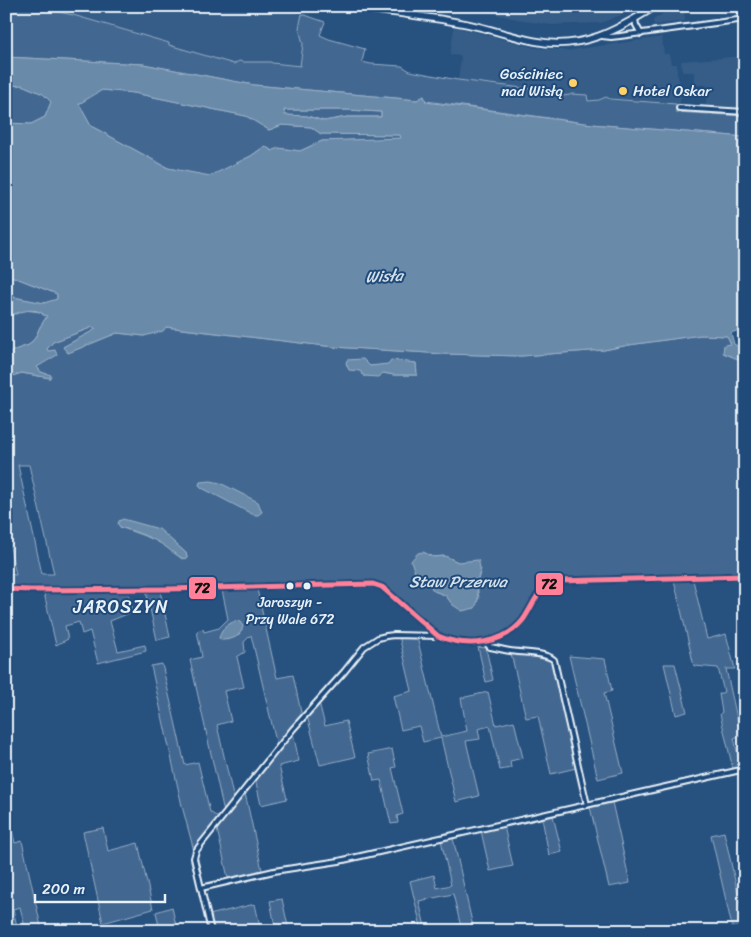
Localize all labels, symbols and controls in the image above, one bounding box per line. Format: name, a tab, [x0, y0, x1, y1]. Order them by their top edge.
place label: Gościniec nad Wisłą	[500, 61, 564, 104]
marker: Gościniec nad Wisłą	[567, 77, 579, 89]
place label: Hotel Oskar	[633, 78, 712, 104]
marker: Hotel Oskar	[617, 85, 629, 97]
water label: Wisła	[365, 260, 405, 291]
water label: Staw Przerwa	[409, 567, 509, 596]
line badge: 72	[535, 572, 564, 596]
text: 72	[541, 572, 558, 597]
line badge: 72	[188, 576, 217, 600]
text: 72	[194, 576, 211, 601]
marker: Jaroszyn - Przy Wale 672	[285, 581, 295, 591]
unlabelled marker	[302, 581, 312, 591]
place label: Jaroszyn - Przy Wale 672	[246, 590, 334, 632]
district label: JAROSZYN	[72, 591, 169, 623]
scale bar	[35, 872, 165, 904]
text: 200 m	[42, 876, 86, 902]

